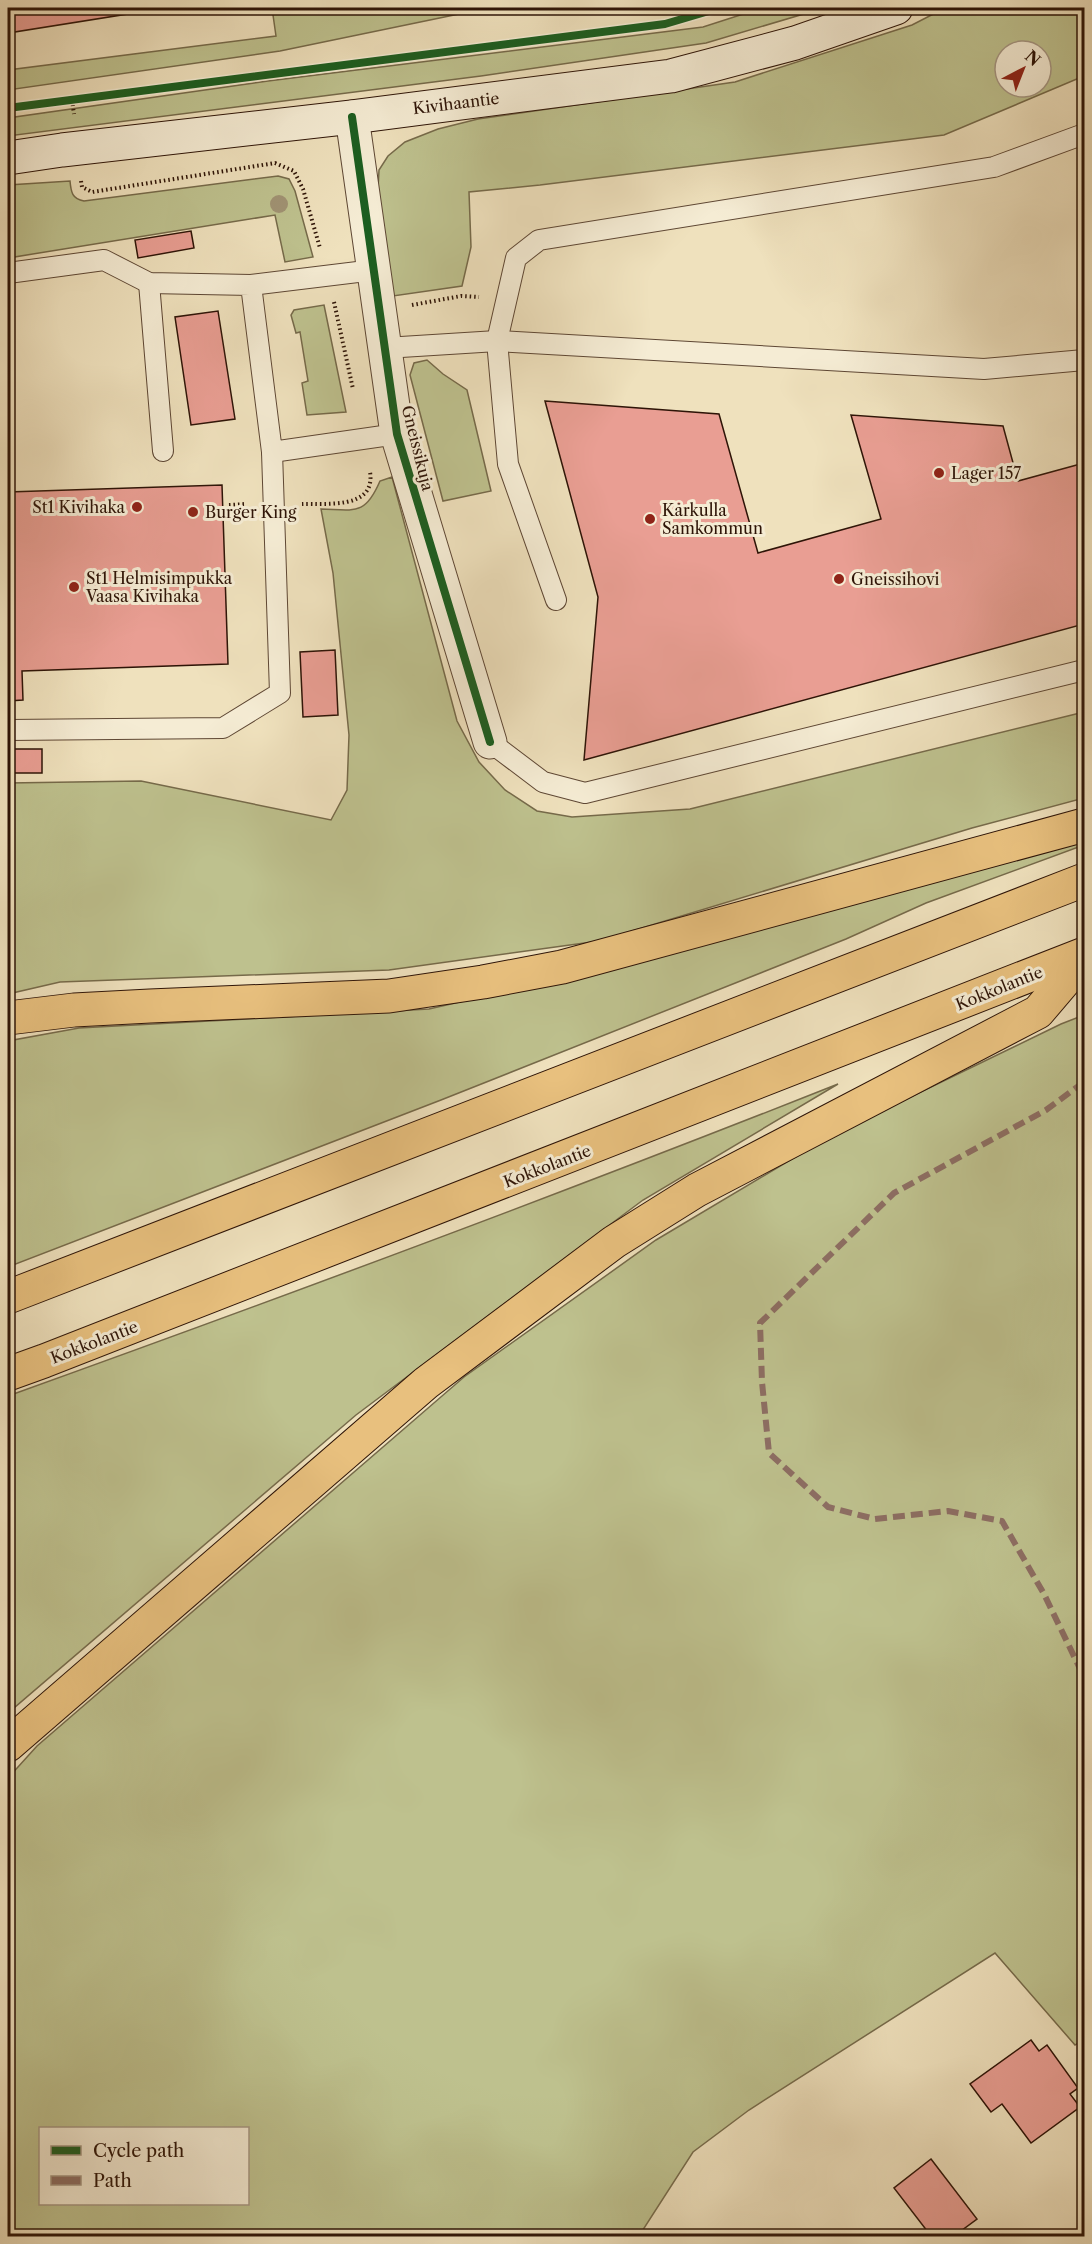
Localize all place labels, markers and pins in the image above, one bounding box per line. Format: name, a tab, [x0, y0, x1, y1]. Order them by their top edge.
place label: Lager 157	[951, 463, 1021, 483]
marker: Lager 157	[932, 466, 946, 480]
place label: St1 Kivihaka	[32, 497, 126, 517]
marker: St1 Kivihaka	[130, 500, 144, 514]
place label: Kårkulla Samkommun	[662, 500, 763, 538]
place label: Burger King	[205, 502, 297, 522]
marker: Burger King	[186, 505, 200, 519]
marker: Kårkulla Samkommun	[643, 512, 657, 526]
place label: St1 Helmisimpukka Vaasa Kivihaka	[85, 568, 233, 606]
place label: Gneissihovi	[851, 569, 940, 589]
marker: Gneissihovi	[832, 572, 846, 586]
marker: St1 Helmisimpukka Vaasa Kivihaka	[67, 580, 81, 594]

